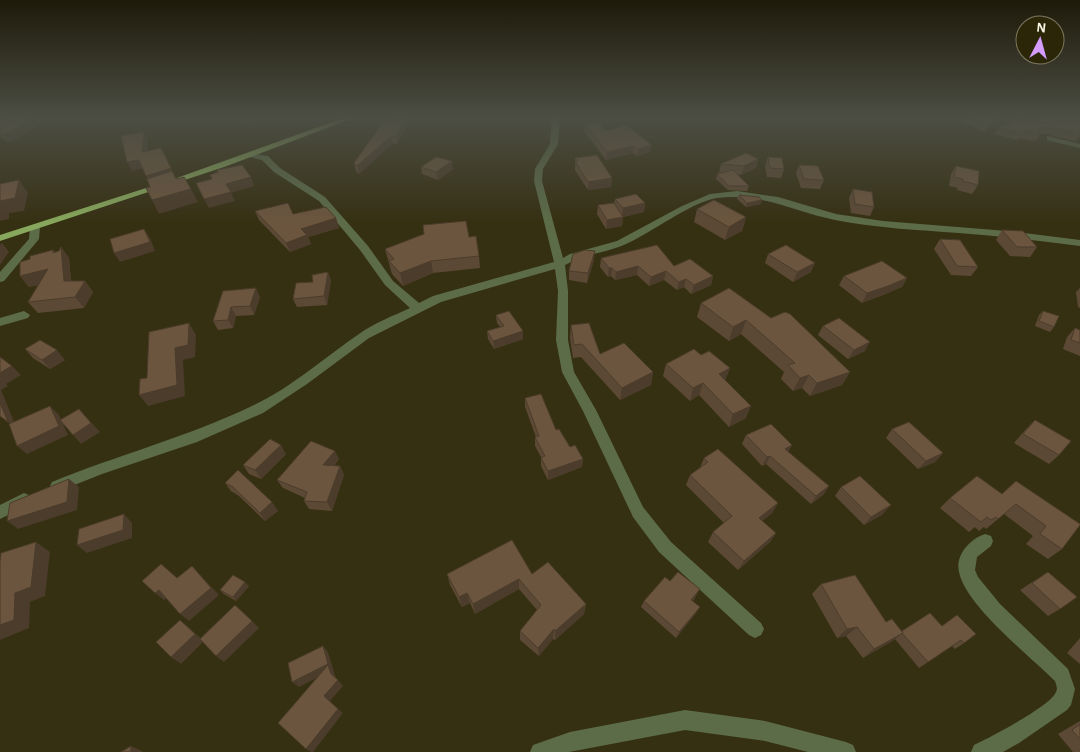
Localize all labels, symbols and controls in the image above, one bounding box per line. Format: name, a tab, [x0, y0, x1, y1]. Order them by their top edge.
north arrow	[1015, 15, 1065, 65]
text: N	[1036, 21, 1047, 36]

